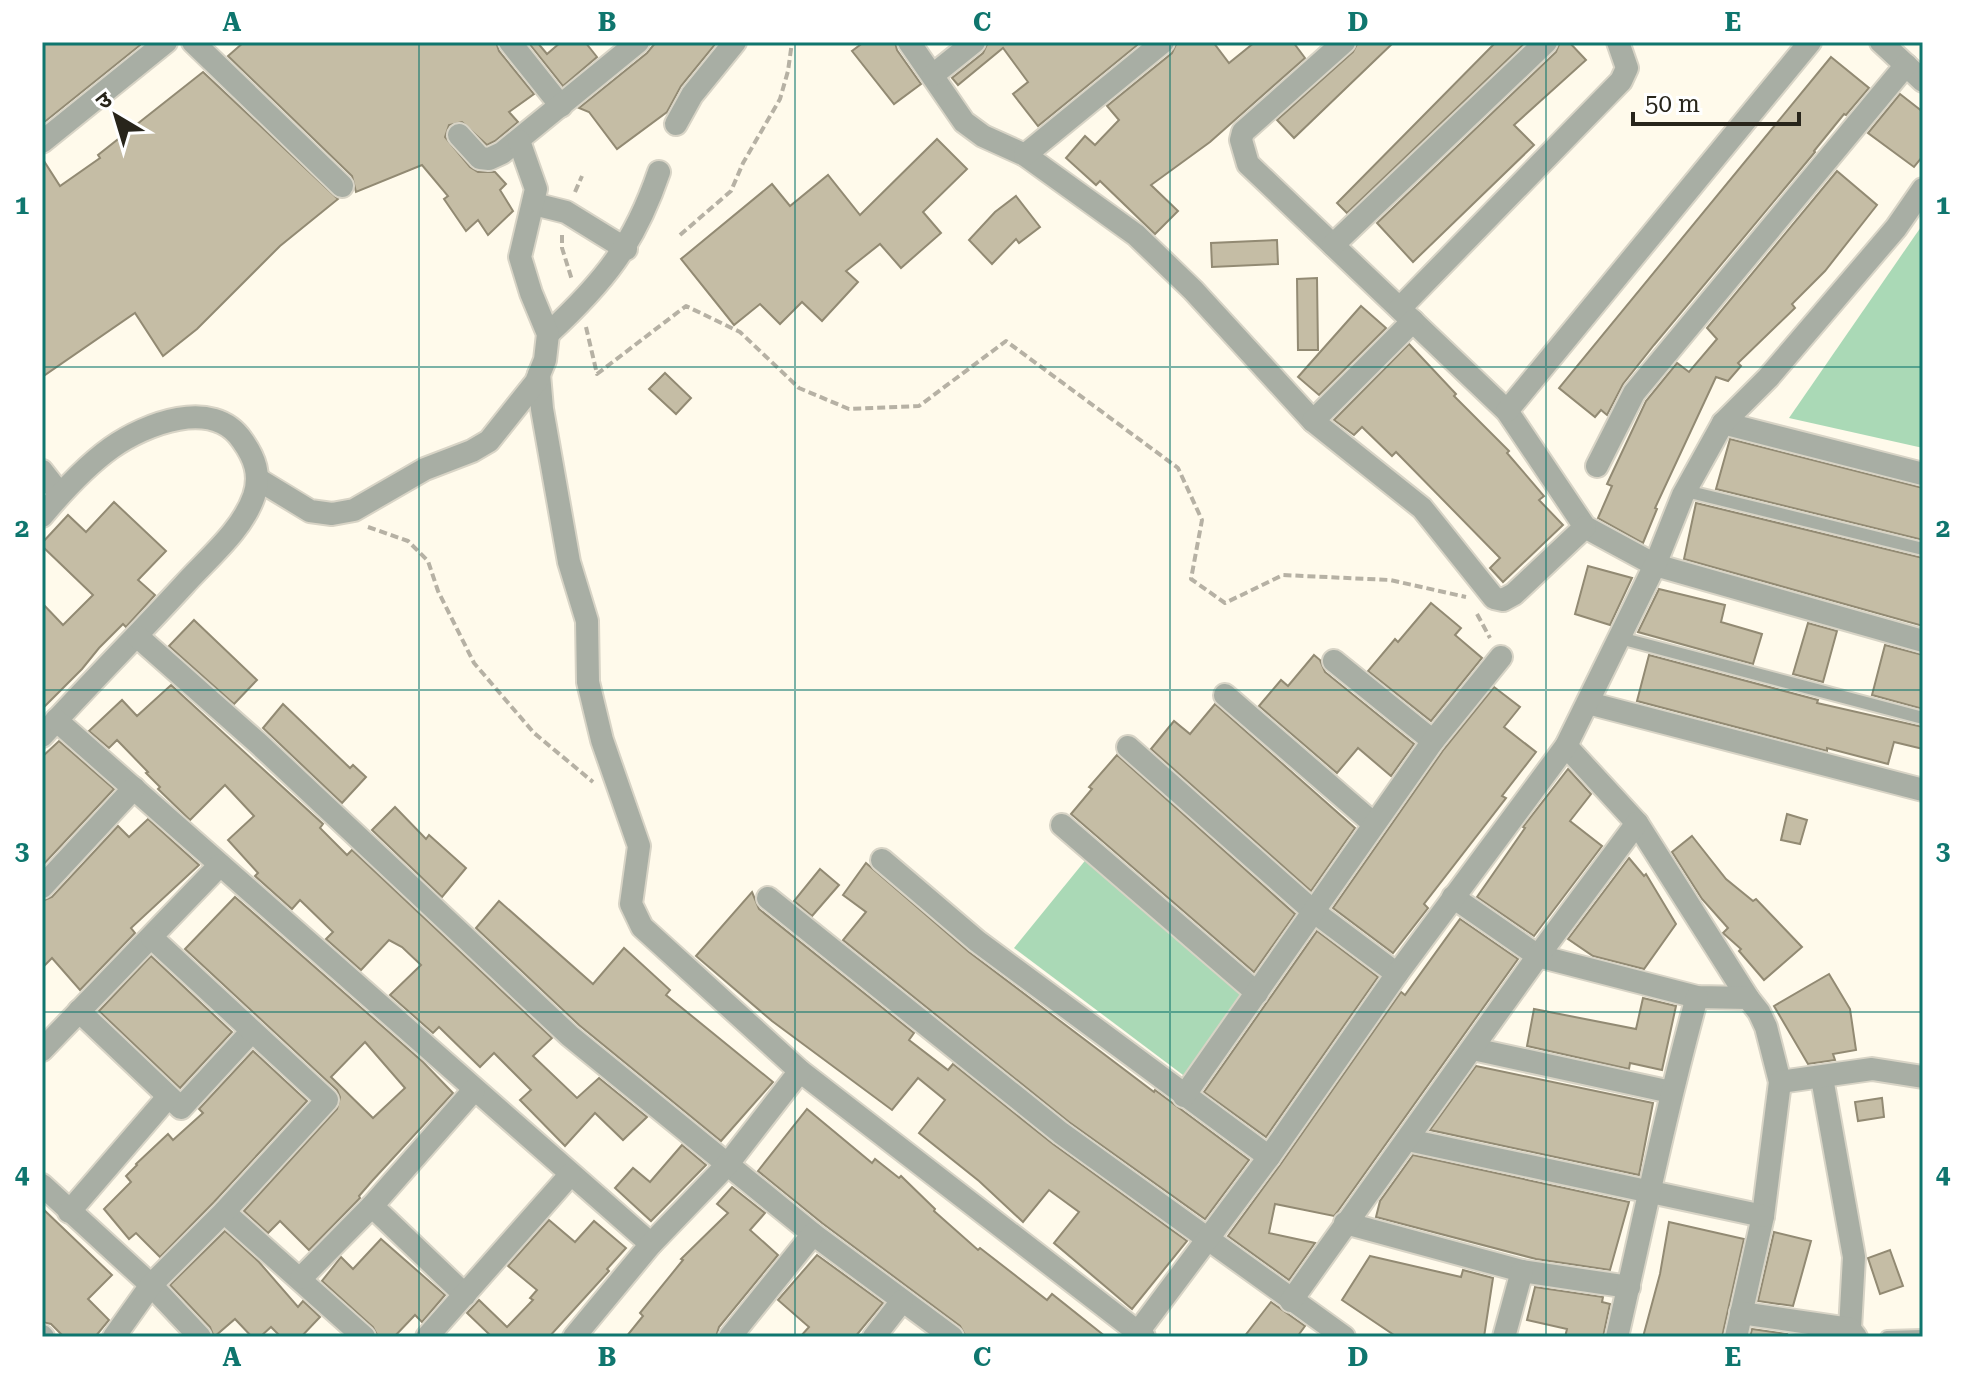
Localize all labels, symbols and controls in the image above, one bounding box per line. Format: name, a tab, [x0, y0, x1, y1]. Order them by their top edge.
text: A	[223, 7, 242, 37]
text: B	[598, 7, 616, 37]
text: C	[973, 7, 991, 37]
text: D	[1348, 7, 1368, 37]
text: E	[1725, 7, 1741, 37]
north arrow	[76, 76, 156, 156]
scale bar	[1633, 76, 1799, 126]
text: उ	[91, 86, 118, 114]
text: 50 m	[1645, 90, 1700, 118]
text: 1	[15, 190, 29, 220]
text: 1	[1936, 190, 1950, 220]
text: 2	[15, 513, 29, 543]
text: 2	[1936, 513, 1950, 543]
text: 3	[15, 836, 29, 866]
text: 3	[1936, 836, 1950, 866]
text: 4	[15, 1159, 30, 1189]
text: 4	[1936, 1159, 1951, 1189]
text: A	[223, 1342, 242, 1372]
text: B	[598, 1342, 616, 1372]
text: C	[973, 1342, 991, 1372]
text: D	[1348, 1342, 1368, 1372]
text: E	[1725, 1342, 1741, 1372]

